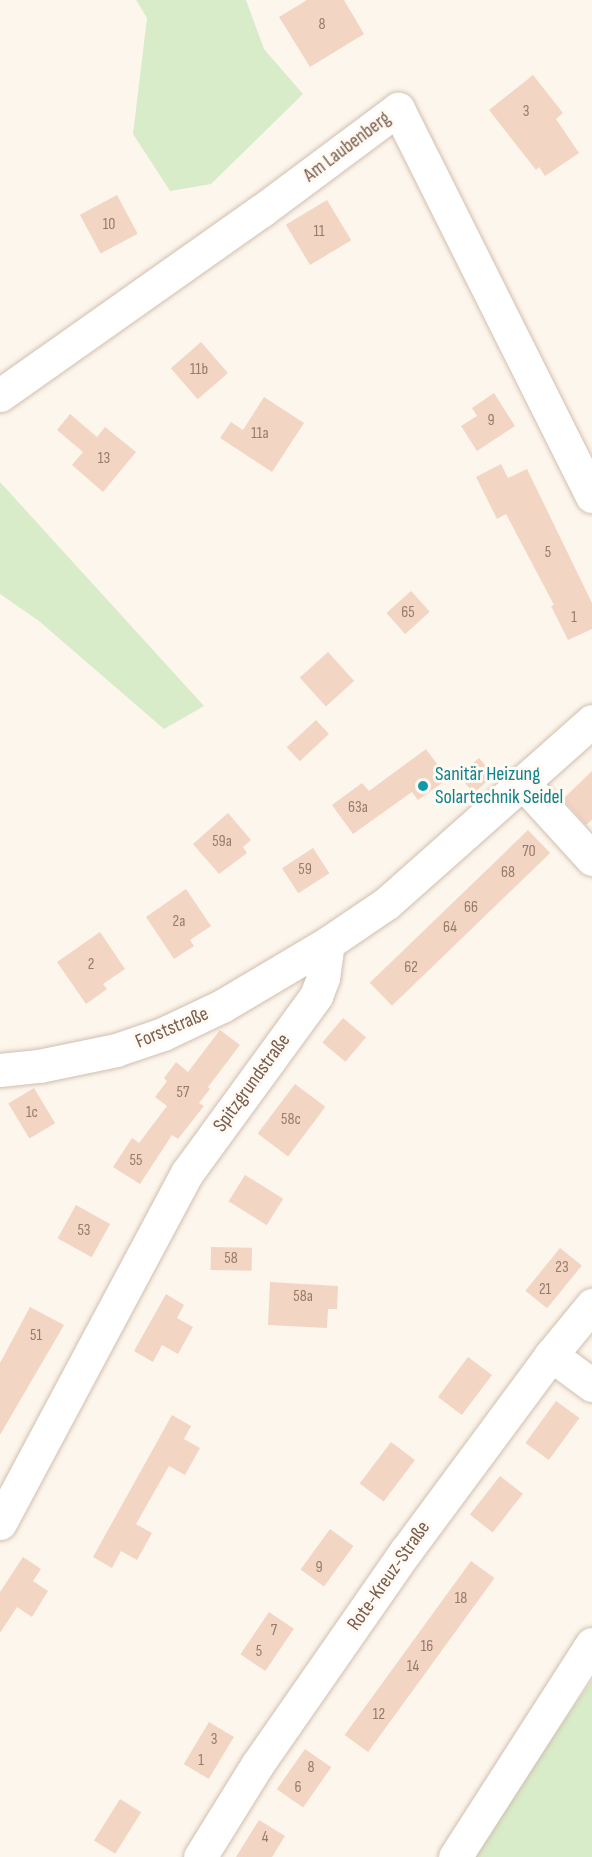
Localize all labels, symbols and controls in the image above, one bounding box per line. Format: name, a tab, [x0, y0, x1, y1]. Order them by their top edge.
house number: 8	[318, 15, 326, 35]
house number: 3	[523, 102, 529, 122]
street label: Am Laubenberg	[299, 106, 395, 188]
house number: 10	[103, 215, 115, 235]
house number: 11	[313, 222, 325, 242]
house number: 11b	[190, 360, 208, 380]
house number: 9	[487, 411, 495, 431]
house number: 11a	[251, 424, 269, 444]
house number: 13	[98, 449, 110, 469]
house number: 5	[545, 543, 551, 563]
house number: 65	[401, 603, 415, 623]
house number: 1	[571, 608, 577, 628]
place label: Sanitär Heizung Solartechnik Seidel	[435, 762, 563, 809]
marker: Sanitär Heizung Solartechnik Seidel	[416, 779, 430, 793]
house number: 63a	[348, 798, 368, 818]
house number: 59a	[212, 832, 232, 852]
house number: 70	[522, 842, 536, 862]
house number: 59	[298, 860, 312, 880]
house number: 68	[501, 863, 515, 883]
house number: 66	[464, 898, 478, 918]
house number: 2a	[173, 912, 185, 932]
house number: 64	[443, 918, 457, 938]
house number: 2	[88, 955, 94, 975]
house number: 62	[404, 958, 418, 978]
street label: Forststraße	[132, 1002, 212, 1054]
street label: Spitzgrundstraße	[208, 1029, 296, 1137]
house number: 57	[177, 1083, 189, 1103]
house number: 1c	[26, 1103, 38, 1123]
house number: 58c	[281, 1110, 301, 1130]
house number: 55	[130, 1151, 142, 1171]
house number: 53	[77, 1221, 91, 1241]
house number: 58	[224, 1249, 238, 1269]
house number: 23	[555, 1258, 569, 1278]
house number: 21	[539, 1280, 551, 1300]
house number: 58a	[293, 1287, 313, 1307]
house number: 51	[30, 1326, 42, 1346]
street label: Rote-Kreuz-Straße	[342, 1517, 436, 1635]
house number: 9	[315, 1558, 323, 1578]
house number: 18	[455, 1589, 467, 1609]
house number: 7	[271, 1621, 277, 1641]
house number: 16	[421, 1637, 433, 1657]
house number: 5	[256, 1642, 262, 1662]
house number: 14	[407, 1657, 419, 1677]
house number: 12	[373, 1705, 385, 1725]
house number: 3	[211, 1730, 217, 1750]
house number: 1	[198, 1751, 204, 1771]
house number: 8	[307, 1758, 315, 1778]
house number: 6	[294, 1778, 302, 1798]
house number: 4	[262, 1828, 268, 1848]

